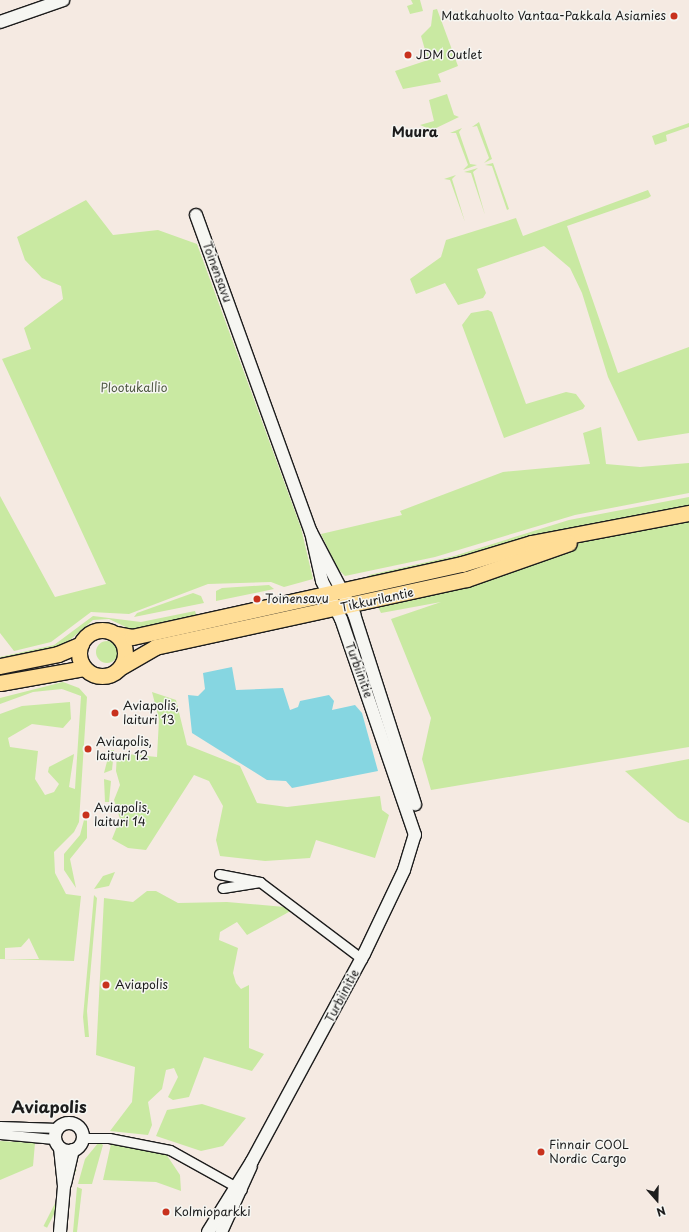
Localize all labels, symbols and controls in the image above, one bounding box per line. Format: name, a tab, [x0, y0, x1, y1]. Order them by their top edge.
place label: Matkahuolto Vantaa-Pakkala Asiamies	[440, 9, 666, 23]
marker: Matkahuolto Vantaa-Pakkala Asiamies	[669, 11, 679, 21]
place label: JDM Outlet	[416, 48, 483, 62]
marker: JDM Outlet	[403, 50, 413, 60]
district label: Muura	[392, 124, 438, 140]
street label: Toinensavu	[199, 240, 235, 304]
park label: Plootukallio	[101, 381, 167, 395]
street label: Tikkurilantie	[339, 585, 415, 615]
place label: Toinensavu	[265, 592, 329, 606]
marker: Toinensavu	[252, 594, 262, 604]
street label: Turbiinitie	[342, 640, 376, 700]
place label: Aviapolis, laituri 13	[123, 699, 179, 727]
marker: Aviapolis, laituri 13	[110, 708, 120, 718]
place label: Aviapolis, laituri 12	[96, 735, 152, 763]
marker: Aviapolis, laituri 12	[83, 744, 93, 754]
place label: Aviapolis, laituri 14	[94, 801, 150, 829]
marker: Aviapolis, laituri 14	[81, 810, 91, 820]
street label: Turbiinitie	[322, 967, 362, 1025]
place label: Aviapolis	[115, 978, 168, 992]
marker: Aviapolis	[100, 979, 112, 991]
district label: Aviapolis	[11, 1096, 87, 1116]
place label: Finnair COOL Nordic Cargo	[549, 1138, 630, 1166]
marker: Finnair COOL Nordic Cargo	[536, 1147, 546, 1157]
north arrow	[637, 1180, 677, 1220]
text: N	[654, 1202, 668, 1221]
place label: Kolmioparkki	[174, 1205, 251, 1219]
marker: Kolmioparkki	[161, 1207, 171, 1217]

